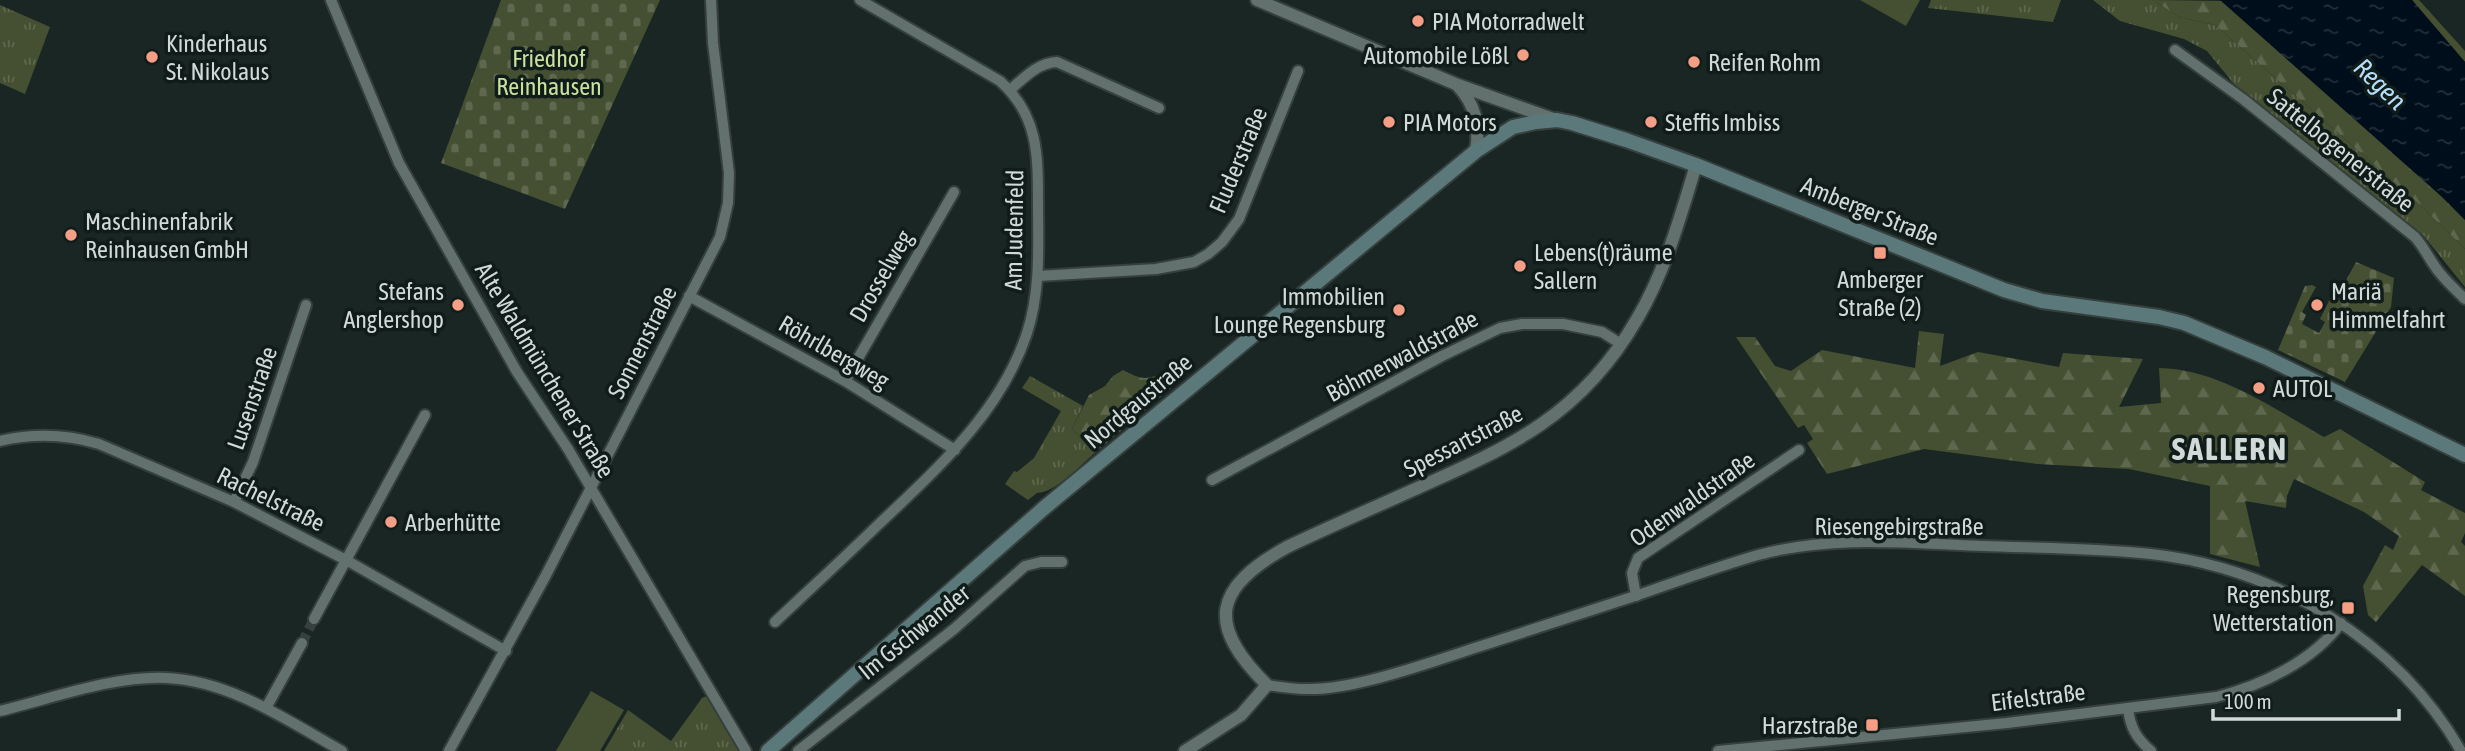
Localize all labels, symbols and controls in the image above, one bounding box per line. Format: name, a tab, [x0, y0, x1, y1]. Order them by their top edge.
place label: PIA Motorradwelt	[1432, 8, 1585, 35]
marker: PIA Motorradwelt	[1410, 13, 1426, 29]
place label: Kinderhaus St. Nikolaus	[166, 30, 269, 85]
place label: Automobile Lößl	[1364, 42, 1510, 69]
park label: Friedhof Reinhausen	[496, 45, 602, 100]
marker: Automobile Lößl	[1515, 47, 1531, 63]
marker: Kinderhaus St. Nikolaus	[144, 49, 160, 65]
place label: Reifen Rohm	[1708, 49, 1821, 76]
water label: Regen	[2348, 52, 2412, 116]
marker: Reifen Rohm	[1686, 54, 1702, 70]
street label: Sattelbogenerstraße	[2262, 83, 2420, 217]
street label: Fluderstraße	[1204, 103, 1272, 217]
place label: PIA Motors	[1403, 109, 1497, 136]
place label: Steffis Imbiss	[1665, 109, 1780, 136]
marker: PIA Motors	[1381, 114, 1397, 130]
marker: Steffis Imbiss	[1643, 114, 1659, 130]
street label: Am Judenfeld	[999, 170, 1029, 290]
street label: Amberger Straße	[1797, 171, 1943, 251]
place label: Maschinenfabrik Reinhausen GmbH	[85, 208, 249, 263]
street label: Drosselweg	[844, 225, 918, 327]
marker: Maschinenfabrik Reinhausen GmbH	[63, 227, 79, 243]
place label: Lebens(t)räume Sallern	[1534, 239, 1673, 294]
marker: Amberger Straße (2)	[1872, 245, 1888, 261]
street label: Alte Waldmünchener Straße	[470, 258, 620, 482]
marker: Lebens(t)räume Sallern	[1512, 258, 1528, 274]
place label: Amberger Straße (2)	[1837, 266, 1924, 321]
place label: Stefans Anglershop	[343, 278, 444, 333]
place label: Mariä Himmelfahrt	[2331, 278, 2446, 333]
street label: Sonnenstraße	[602, 281, 682, 403]
place label: Immobilien Lounge Regensburg	[1214, 283, 1386, 338]
marker: Stefans Anglershop	[450, 297, 466, 313]
marker: Mariä Himmelfahrt	[2309, 297, 2325, 313]
marker: Immobilien Lounge Regensburg	[1391, 302, 1407, 318]
street label: Böhmerwaldstraße	[1322, 305, 1482, 407]
street label: Röhrlbergweg	[774, 310, 894, 395]
street label: Lusenstraße	[222, 343, 282, 453]
street label: Nordgaustraße	[1079, 348, 1197, 454]
place label: AUTOL	[2273, 375, 2333, 402]
marker: AUTOL	[2251, 380, 2267, 396]
street label: Spessartstraße	[1399, 400, 1527, 482]
district label: SALLERN	[2172, 430, 2288, 467]
street label: Odenwaldstraße	[1624, 446, 1760, 552]
street label: Rachelstraße	[213, 461, 329, 537]
place label: Arberhütte	[405, 509, 501, 536]
street label: Riesengebirgstraße	[1814, 513, 1984, 540]
marker: Arberhütte	[383, 514, 399, 530]
street label: Im Gschwander	[853, 579, 976, 685]
place label: Regensburg, Wetterstation	[2213, 581, 2334, 636]
marker: Regensburg, Wetterstation	[2340, 600, 2356, 616]
street label: Eifelstraße	[1989, 678, 2087, 716]
scale bar	[2213, 678, 2398, 722]
text: 100 m	[2224, 689, 2272, 713]
place label: Harzstraße	[1762, 712, 1858, 739]
marker: Harzstraße	[1864, 717, 1880, 733]

